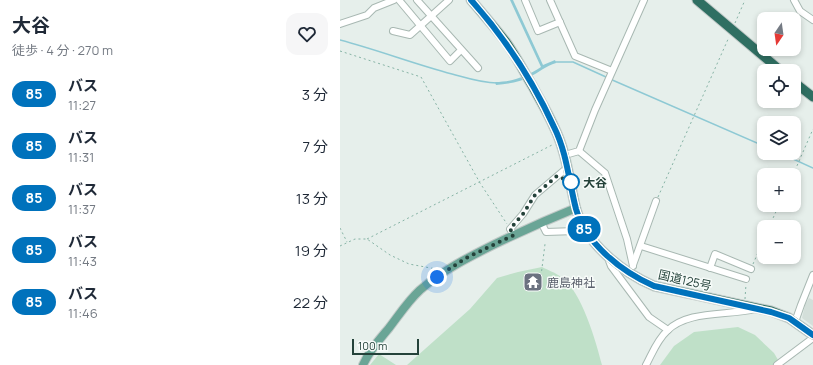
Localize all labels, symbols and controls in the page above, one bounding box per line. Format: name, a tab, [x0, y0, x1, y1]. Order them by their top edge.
text: 大谷	[12, 12, 50, 38]
north arrow	[757, 12, 801, 56]
map controls	[757, 12, 801, 264]
button: heart	[286, 13, 328, 55]
text: 徒歩 · 4 分 · 270 m	[12, 41, 113, 59]
button: locate	[757, 64, 801, 108]
text: バス	[68, 75, 98, 96]
text: 85	[26, 84, 42, 103]
text: 3 分	[302, 84, 328, 105]
text: 11:27	[68, 96, 96, 114]
button: layers	[757, 116, 801, 160]
text: バス	[68, 127, 98, 148]
text: 85	[26, 136, 42, 155]
text: 7 分	[302, 136, 328, 157]
text: 11:31	[68, 148, 94, 166]
button: +	[757, 168, 801, 212]
marker: 大谷	[562, 173, 580, 191]
place label: 大谷	[583, 174, 607, 191]
text: バス	[68, 179, 98, 200]
text: 85	[26, 188, 42, 207]
text: 13 分	[296, 188, 328, 209]
text: 11:37	[68, 200, 96, 218]
line badge: 85	[566, 216, 602, 242]
text: 85	[576, 219, 592, 238]
button: −	[757, 220, 801, 264]
text: バス	[68, 231, 98, 252]
text: 85	[26, 240, 42, 259]
text: 19 分	[295, 240, 328, 261]
text: 11:43	[68, 252, 97, 270]
street label: 国道125号	[657, 266, 713, 294]
your location	[427, 267, 447, 287]
temple icon: 鹿島神社	[522, 271, 544, 293]
place label: 鹿島神社	[547, 274, 595, 291]
text: バス	[68, 283, 98, 304]
text: 85	[26, 292, 42, 311]
text: 22 分	[293, 292, 328, 313]
text: 11:46	[68, 304, 98, 322]
scale bar	[352, 337, 419, 356]
text: 100 m	[358, 338, 387, 353]

